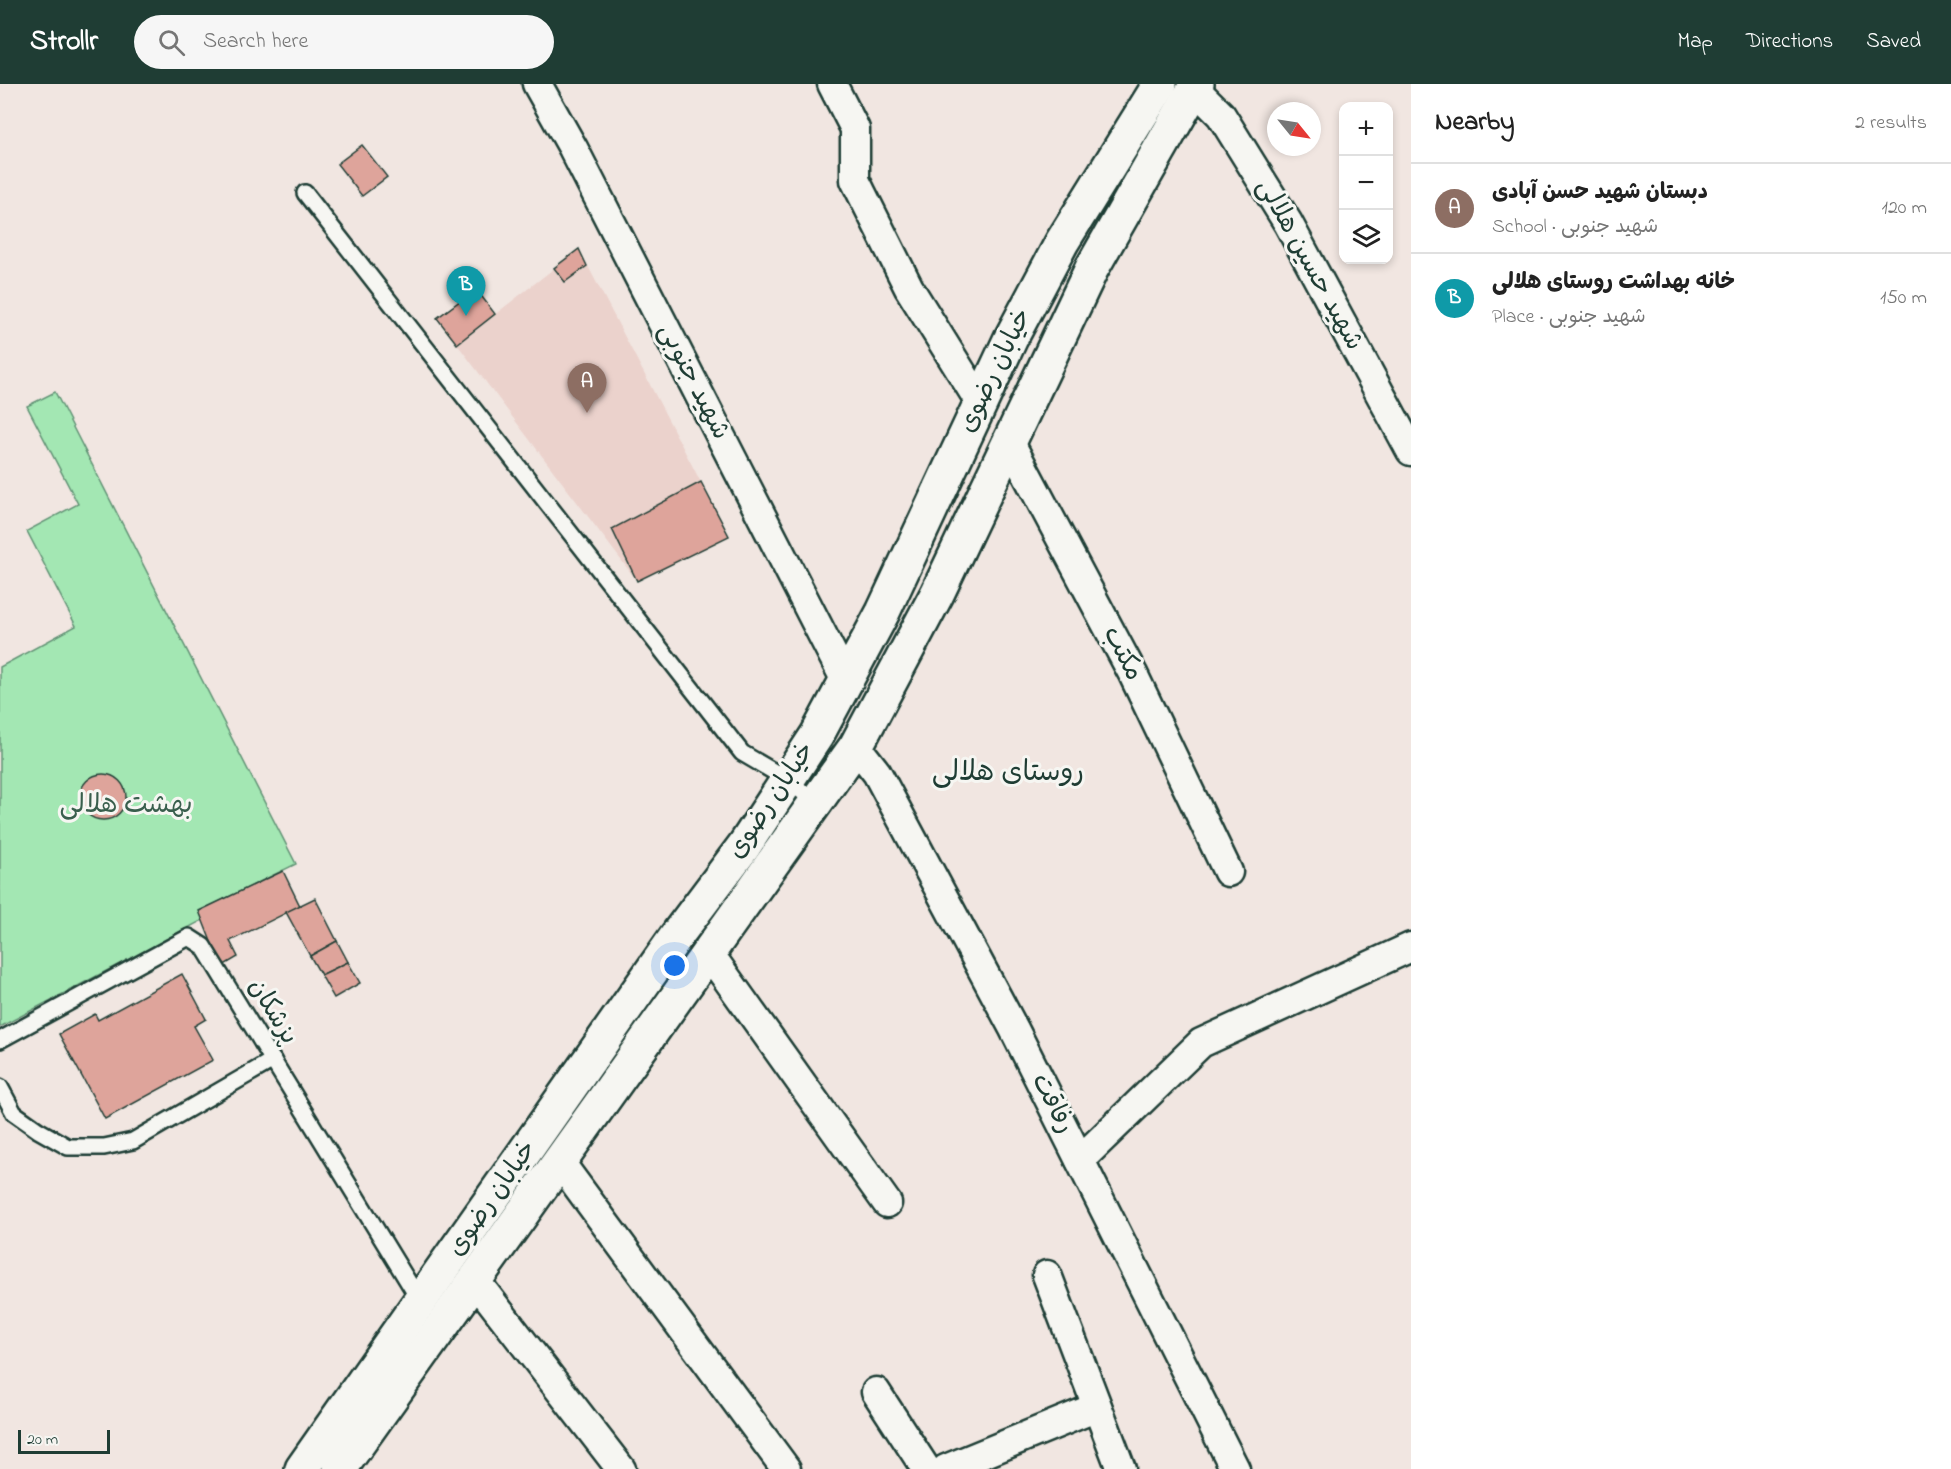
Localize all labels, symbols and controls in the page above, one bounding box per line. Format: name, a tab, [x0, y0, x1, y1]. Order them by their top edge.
search box	[134, 15, 554, 69]
text: Strollr	[30, 22, 98, 63]
icon: search	[155, 26, 188, 59]
text: Search here	[203, 26, 308, 58]
text: Map	[1677, 27, 1713, 57]
text: Directions	[1746, 27, 1833, 57]
text: Saved	[1866, 27, 1921, 57]
north arrow	[1267, 102, 1321, 156]
map controls	[1339, 102, 1393, 264]
button: +	[1339, 102, 1393, 156]
text: Nearby	[1435, 104, 1514, 142]
text: 2 results	[1855, 109, 1927, 138]
button: −	[1339, 156, 1393, 210]
street label: شهید حسین هلالی	[1246, 172, 1372, 358]
text: دبستان شهید حسن آبادی	[1492, 177, 1708, 209]
text: A	[1448, 194, 1461, 223]
text: 120 m	[1882, 194, 1927, 223]
button: layers	[1339, 210, 1393, 264]
text: School · شهید جنوبی	[1492, 213, 1658, 242]
pin: B	[446, 266, 486, 316]
text: خانه بهداشت روستای هلالی	[1492, 267, 1735, 299]
text: B	[1448, 284, 1461, 313]
text: 150 m	[1880, 284, 1927, 313]
street label: خیابان رضوی	[949, 302, 1043, 440]
text: Place · شهید جنوبی	[1492, 303, 1646, 332]
street label: شهید جنوبی	[647, 317, 739, 447]
pin: A	[568, 364, 606, 413]
street label: مکتب	[1092, 620, 1152, 688]
street label: خیابان رضوی	[719, 735, 825, 867]
district label: روستای هلالی	[932, 753, 1084, 794]
park label: بهشت هلالی	[59, 787, 193, 825]
your location	[660, 951, 689, 980]
street label: پزشکان	[237, 972, 307, 1052]
street label: رفاقت	[1021, 1067, 1083, 1141]
street label: خیابان رضوی	[439, 1133, 547, 1265]
scale bar	[18, 1427, 110, 1454]
text: 20 m	[27, 1428, 58, 1452]

